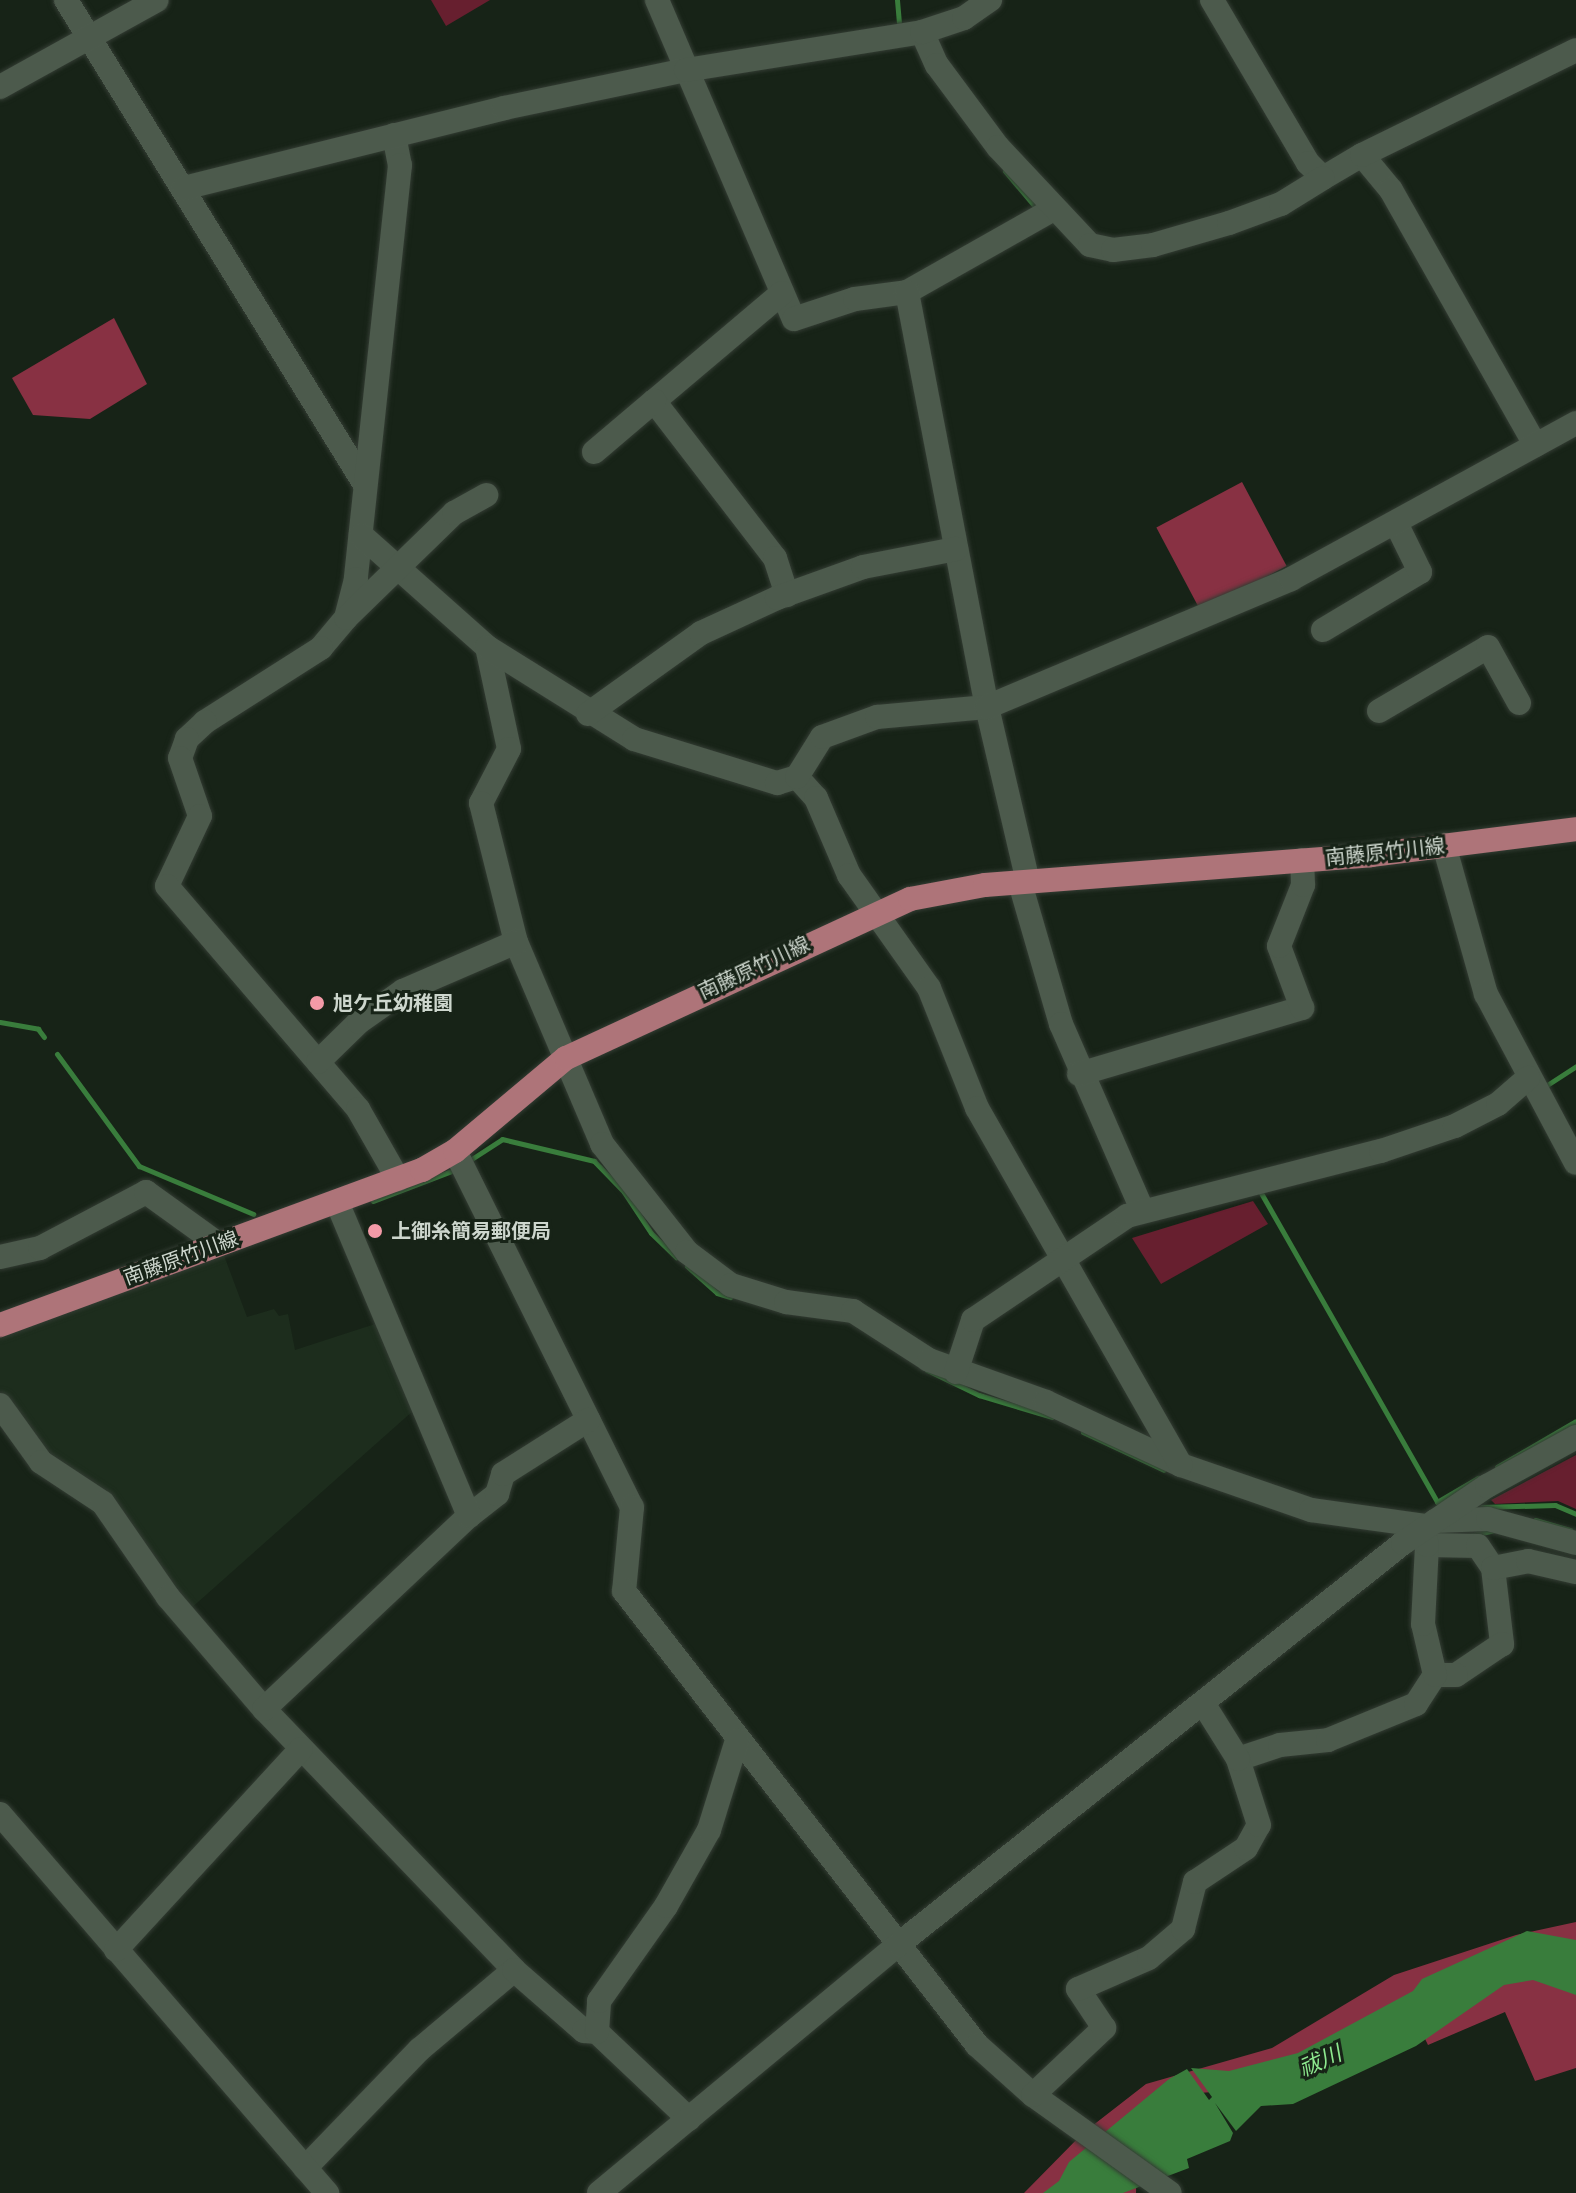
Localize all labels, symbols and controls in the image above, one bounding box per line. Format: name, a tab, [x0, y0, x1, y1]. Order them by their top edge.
street label: 南藤原竹川線	[1324, 834, 1446, 870]
street label: 南藤原竹川線	[695, 932, 813, 1004]
place label: 旭ケ丘幼稚園	[333, 991, 453, 1015]
marker: 旭ケ丘幼稚園	[308, 994, 326, 1012]
place label: 上御糸簡易郵便局	[391, 1219, 551, 1243]
marker: 上御糸簡易郵便局	[366, 1222, 384, 1240]
street label: 南藤原竹川線	[121, 1226, 241, 1290]
water label: 祓川	[1295, 2040, 1345, 2082]

